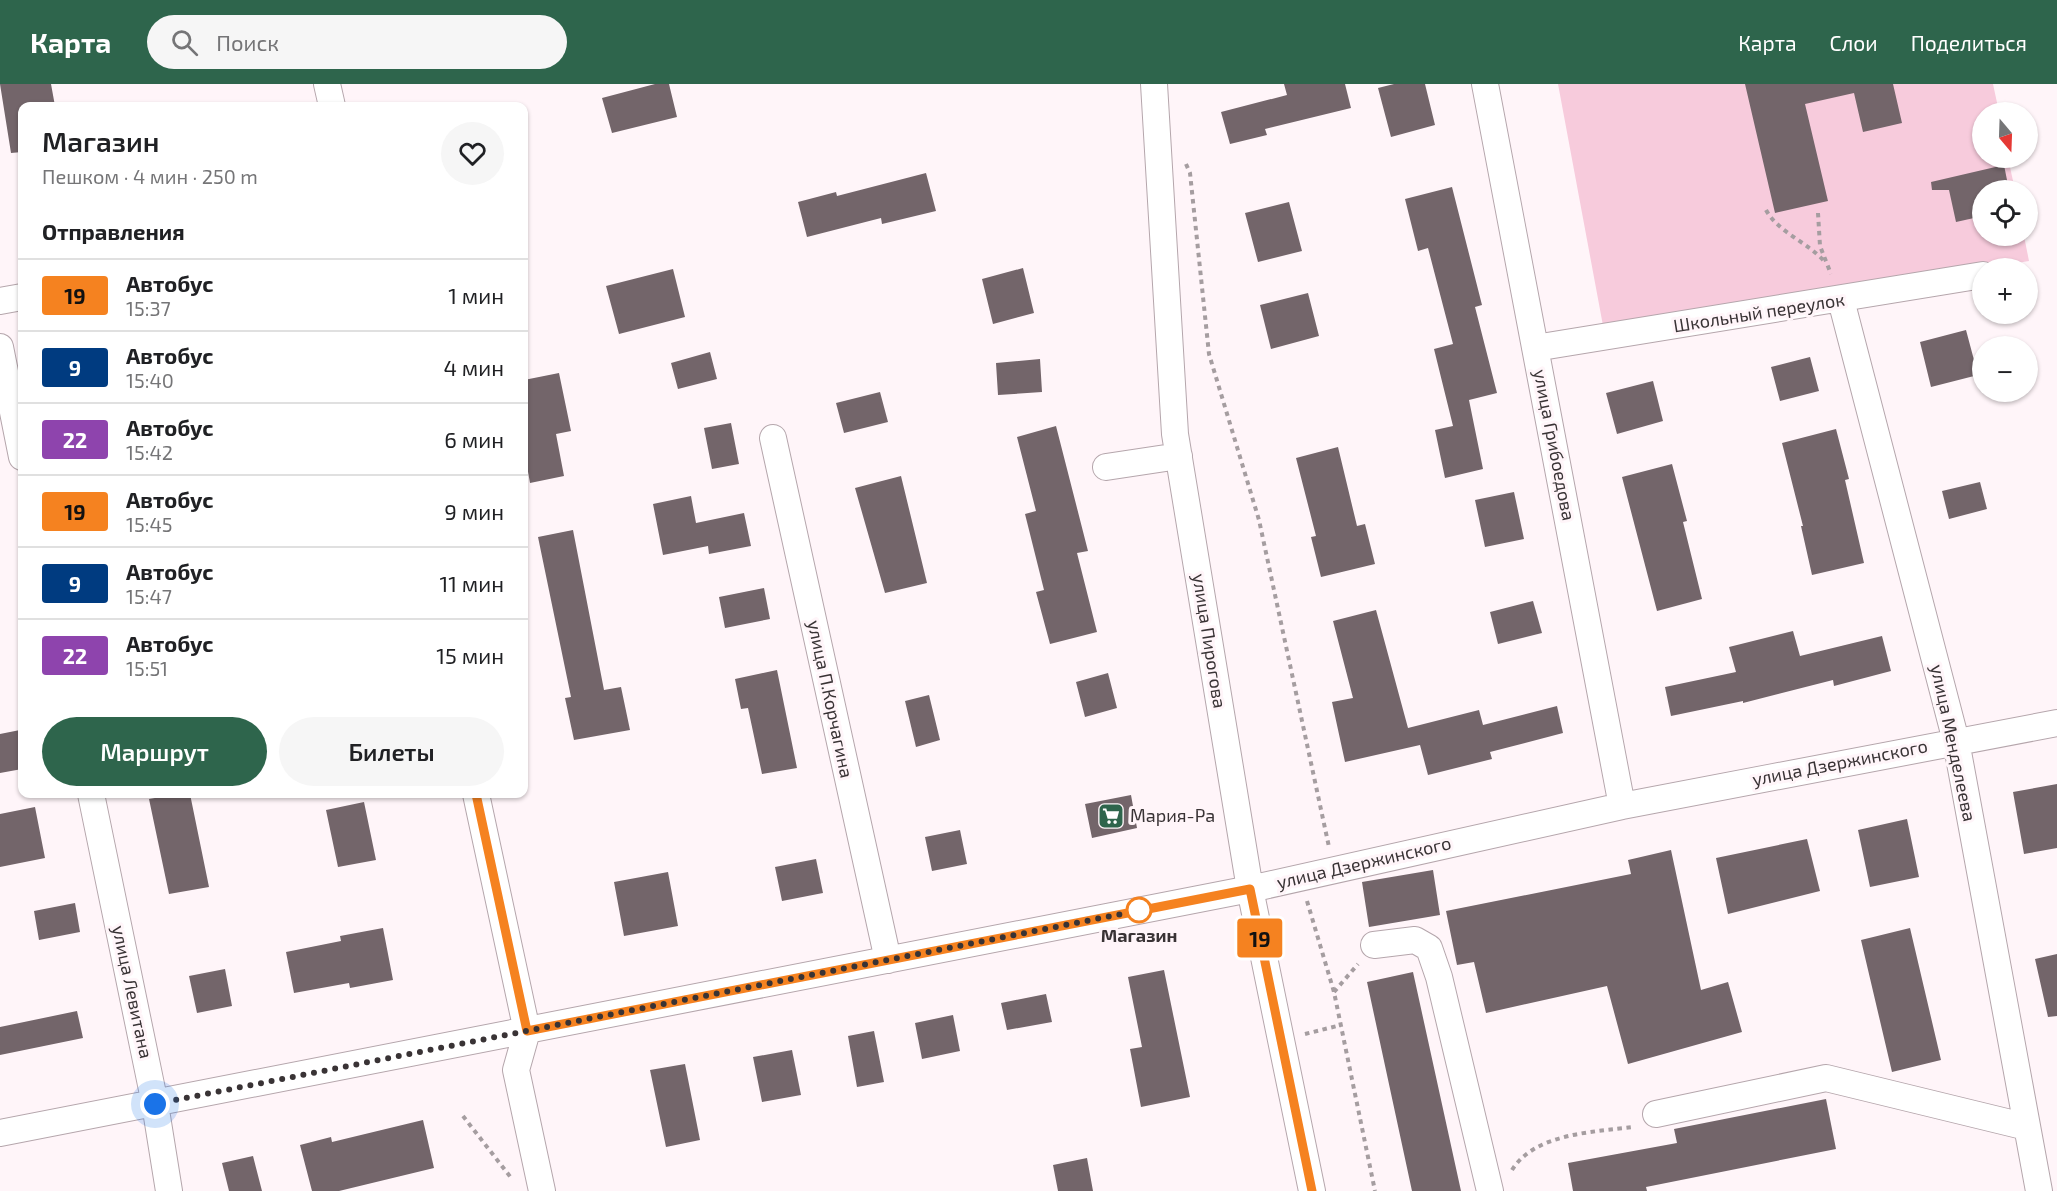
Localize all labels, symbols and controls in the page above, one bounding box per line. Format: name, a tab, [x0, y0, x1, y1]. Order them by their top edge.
search box	[147, 15, 567, 69]
text: Карта	[30, 25, 111, 59]
icon: search	[168, 26, 201, 59]
text: Поиск	[216, 29, 279, 55]
text: Карта	[1738, 30, 1797, 55]
text: Слои	[1830, 30, 1878, 55]
text: Поделиться	[1911, 30, 2027, 55]
north arrow	[1972, 102, 2038, 168]
map controls	[1972, 102, 2038, 402]
button: heart	[441, 122, 504, 185]
text: Магазин	[42, 124, 159, 158]
text: Пешком · 4 мин · 250 m	[42, 164, 258, 188]
button: locate	[1972, 180, 2038, 246]
text: Отправления	[42, 218, 185, 244]
button: +	[1972, 258, 2038, 324]
text: Автобус	[126, 270, 214, 296]
text: 1 мин	[448, 282, 504, 308]
text: 19	[64, 283, 86, 308]
street label: Школьный переулок	[1672, 288, 1846, 336]
text: 15:37	[126, 296, 171, 320]
button: −	[1972, 336, 2038, 402]
text: Автобус	[126, 342, 214, 368]
text: 4 мин	[443, 354, 504, 380]
text: 9	[69, 355, 81, 380]
street label: улица Грибоедова	[1530, 367, 1580, 522]
text: 15:40	[126, 368, 174, 392]
text: Автобус	[126, 414, 214, 440]
text: 6 мин	[444, 426, 504, 452]
text: 22	[63, 427, 87, 452]
text: 15:42	[126, 440, 173, 464]
text: Автобус	[126, 486, 214, 512]
text: 9 мин	[444, 498, 504, 524]
text: 19	[64, 499, 86, 524]
text: 15:45	[126, 512, 172, 536]
text: Автобус	[126, 558, 214, 584]
text: 11 мин	[439, 570, 504, 596]
text: 9	[69, 571, 81, 596]
street label: улица Пирогова	[1188, 572, 1231, 710]
text: 15:47	[126, 584, 172, 608]
street label: улица П.Корчагина	[804, 618, 858, 780]
text: Автобус	[126, 630, 214, 656]
text: 15 мин	[436, 642, 504, 668]
text: 22	[63, 643, 87, 668]
text: 15:51	[126, 656, 168, 680]
street label: улица Менделеева	[1927, 662, 1981, 823]
button: Маршрут	[42, 717, 267, 786]
button: Билеты	[279, 717, 504, 786]
street label: улица Дзержинского	[1750, 734, 1929, 790]
supermarket icon: Мария-Ра	[1096, 801, 1126, 831]
place label: Мария-Ра	[1130, 804, 1215, 826]
street label: улица Дзержинского	[1274, 831, 1453, 893]
marker: Магазин	[1126, 897, 1152, 923]
line badge: 19	[1233, 918, 1287, 958]
street label: улица Левитана	[108, 923, 158, 1060]
place label: Магазин	[1101, 924, 1177, 946]
text: 19	[1249, 926, 1271, 951]
your location	[140, 1089, 170, 1119]

